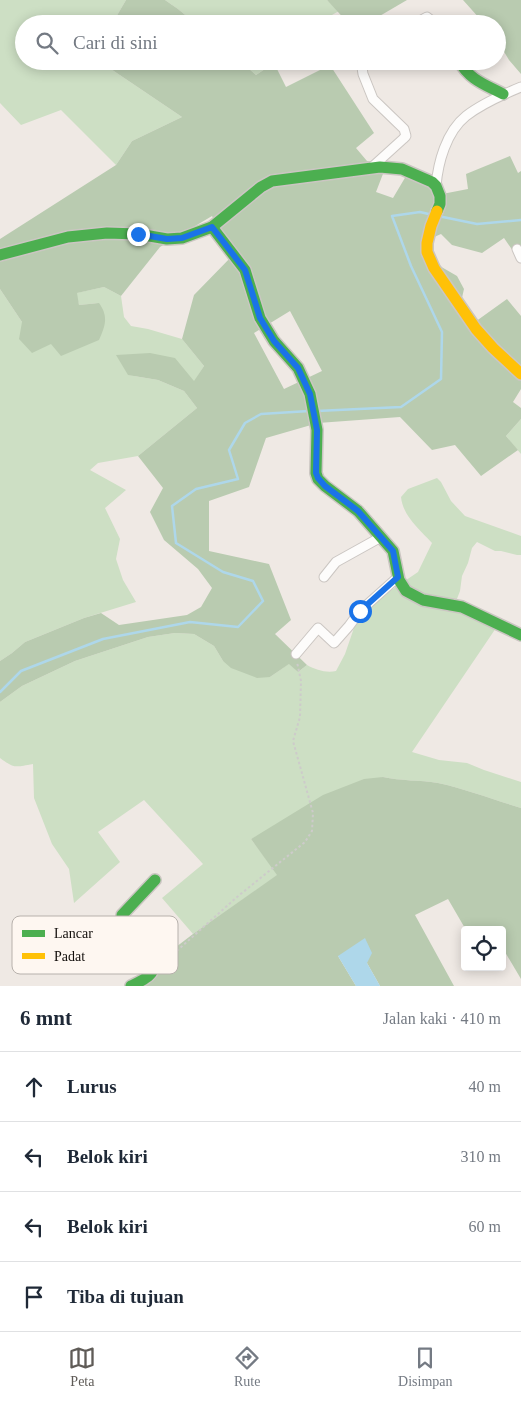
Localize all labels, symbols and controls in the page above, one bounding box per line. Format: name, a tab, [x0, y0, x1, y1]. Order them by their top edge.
search box	[15, 15, 506, 70]
icon: search	[33, 29, 61, 57]
text: Cari di sini	[73, 32, 157, 53]
route end	[127, 223, 150, 246]
route start	[349, 600, 372, 623]
legend	[12, 916, 178, 974]
text: Lancar	[54, 926, 93, 941]
map controls	[461, 926, 506, 971]
button: locate	[461, 926, 506, 971]
text: Padat	[54, 949, 85, 964]
text: 6 mnt	[20, 1006, 72, 1030]
text: Jalan kaki · 410 m	[383, 1010, 501, 1027]
icon: ahead	[20, 1073, 48, 1101]
text: Lurus	[67, 1076, 117, 1097]
text: 40 m	[469, 1078, 501, 1095]
icon: left	[20, 1143, 48, 1171]
text: Belok kiri	[67, 1146, 148, 1167]
text: 310 m	[461, 1148, 501, 1165]
icon: left	[20, 1213, 48, 1241]
text: Belok kiri	[67, 1216, 148, 1237]
text: 60 m	[469, 1218, 501, 1235]
icon: arrive	[20, 1283, 48, 1311]
text: Tiba di tujuan	[67, 1286, 184, 1307]
tab: Peta	[68, 1344, 96, 1390]
tab: Rute	[233, 1344, 261, 1390]
tab: Disimpan	[398, 1344, 453, 1390]

